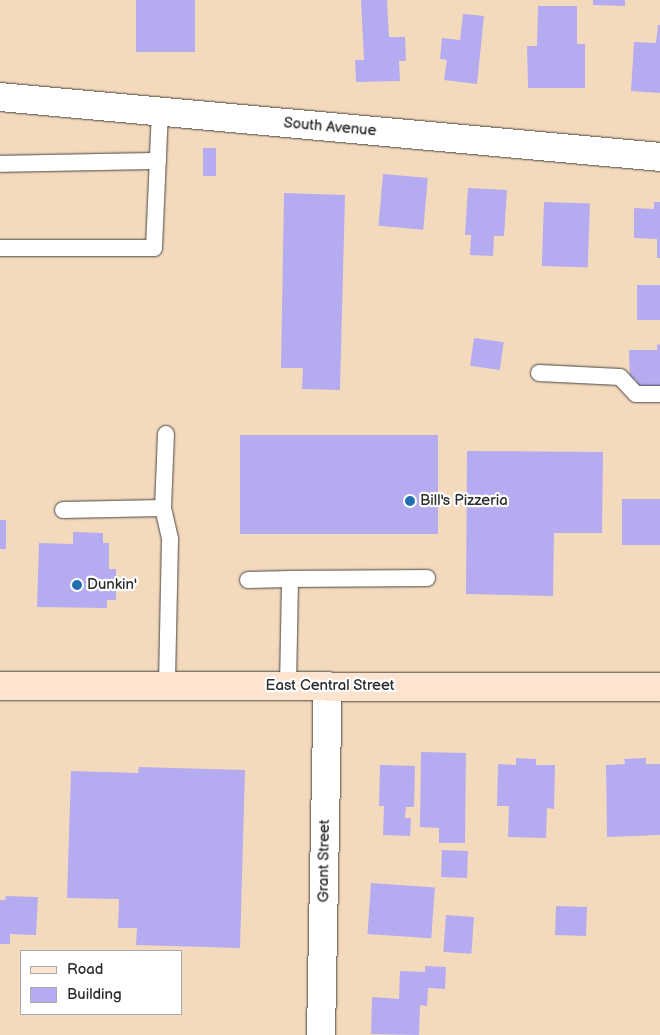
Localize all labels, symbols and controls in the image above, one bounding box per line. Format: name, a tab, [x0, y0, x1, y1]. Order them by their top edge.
street label: South Avenue	[283, 114, 377, 140]
place label: Bill's Pizzeria	[420, 492, 508, 510]
marker: Bill's Pizzeria	[404, 495, 416, 507]
place label: Dunkin'	[87, 576, 137, 594]
marker: Dunkin'	[71, 579, 83, 591]
street label: East Central Street	[265, 677, 395, 695]
street label: Grant Street	[314, 819, 334, 903]
legend	[20, 950, 182, 1015]
text: Road	[67, 960, 103, 979]
text: Building	[67, 985, 122, 1004]

